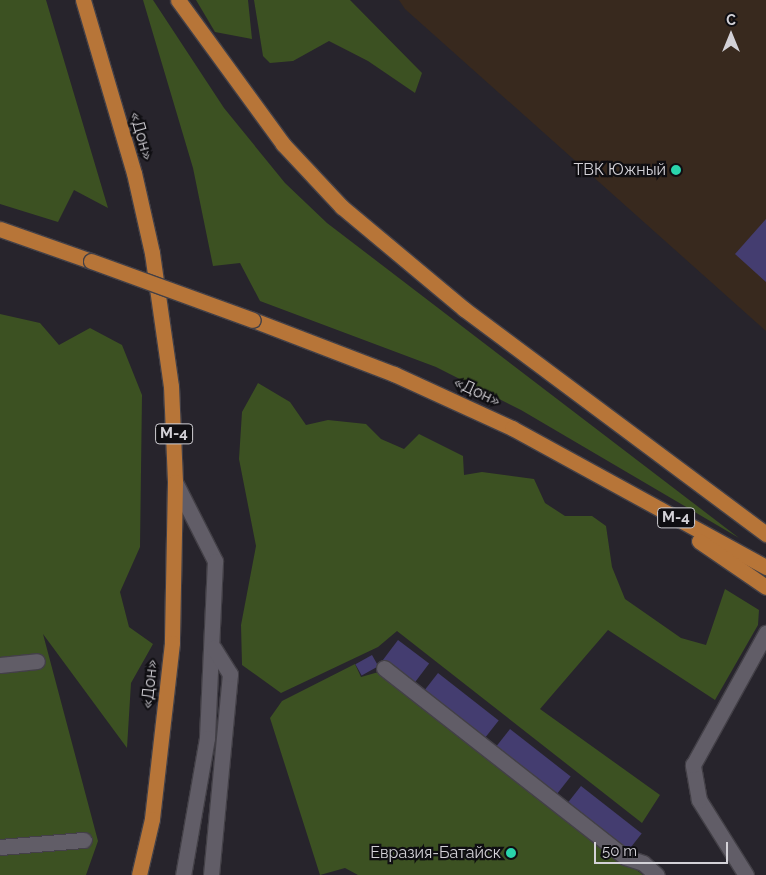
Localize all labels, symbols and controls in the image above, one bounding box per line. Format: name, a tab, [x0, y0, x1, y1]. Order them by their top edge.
north arrow	[706, 10, 756, 60]
text: С	[726, 12, 736, 28]
street label: «Дон»	[125, 110, 157, 162]
place label: ТВК Южный	[573, 160, 666, 180]
marker: ТВК Южный	[670, 164, 682, 176]
street label: «Дон»	[451, 373, 503, 411]
road number: М-4	[154, 422, 194, 446]
road number: М-4	[656, 506, 696, 530]
street label: «Дон»	[138, 659, 162, 709]
scale bar	[596, 832, 730, 864]
text: 50 m	[602, 842, 637, 860]
place label: Евразия-Батайск	[370, 843, 501, 863]
marker: Евразия-Батайск	[505, 847, 517, 859]

